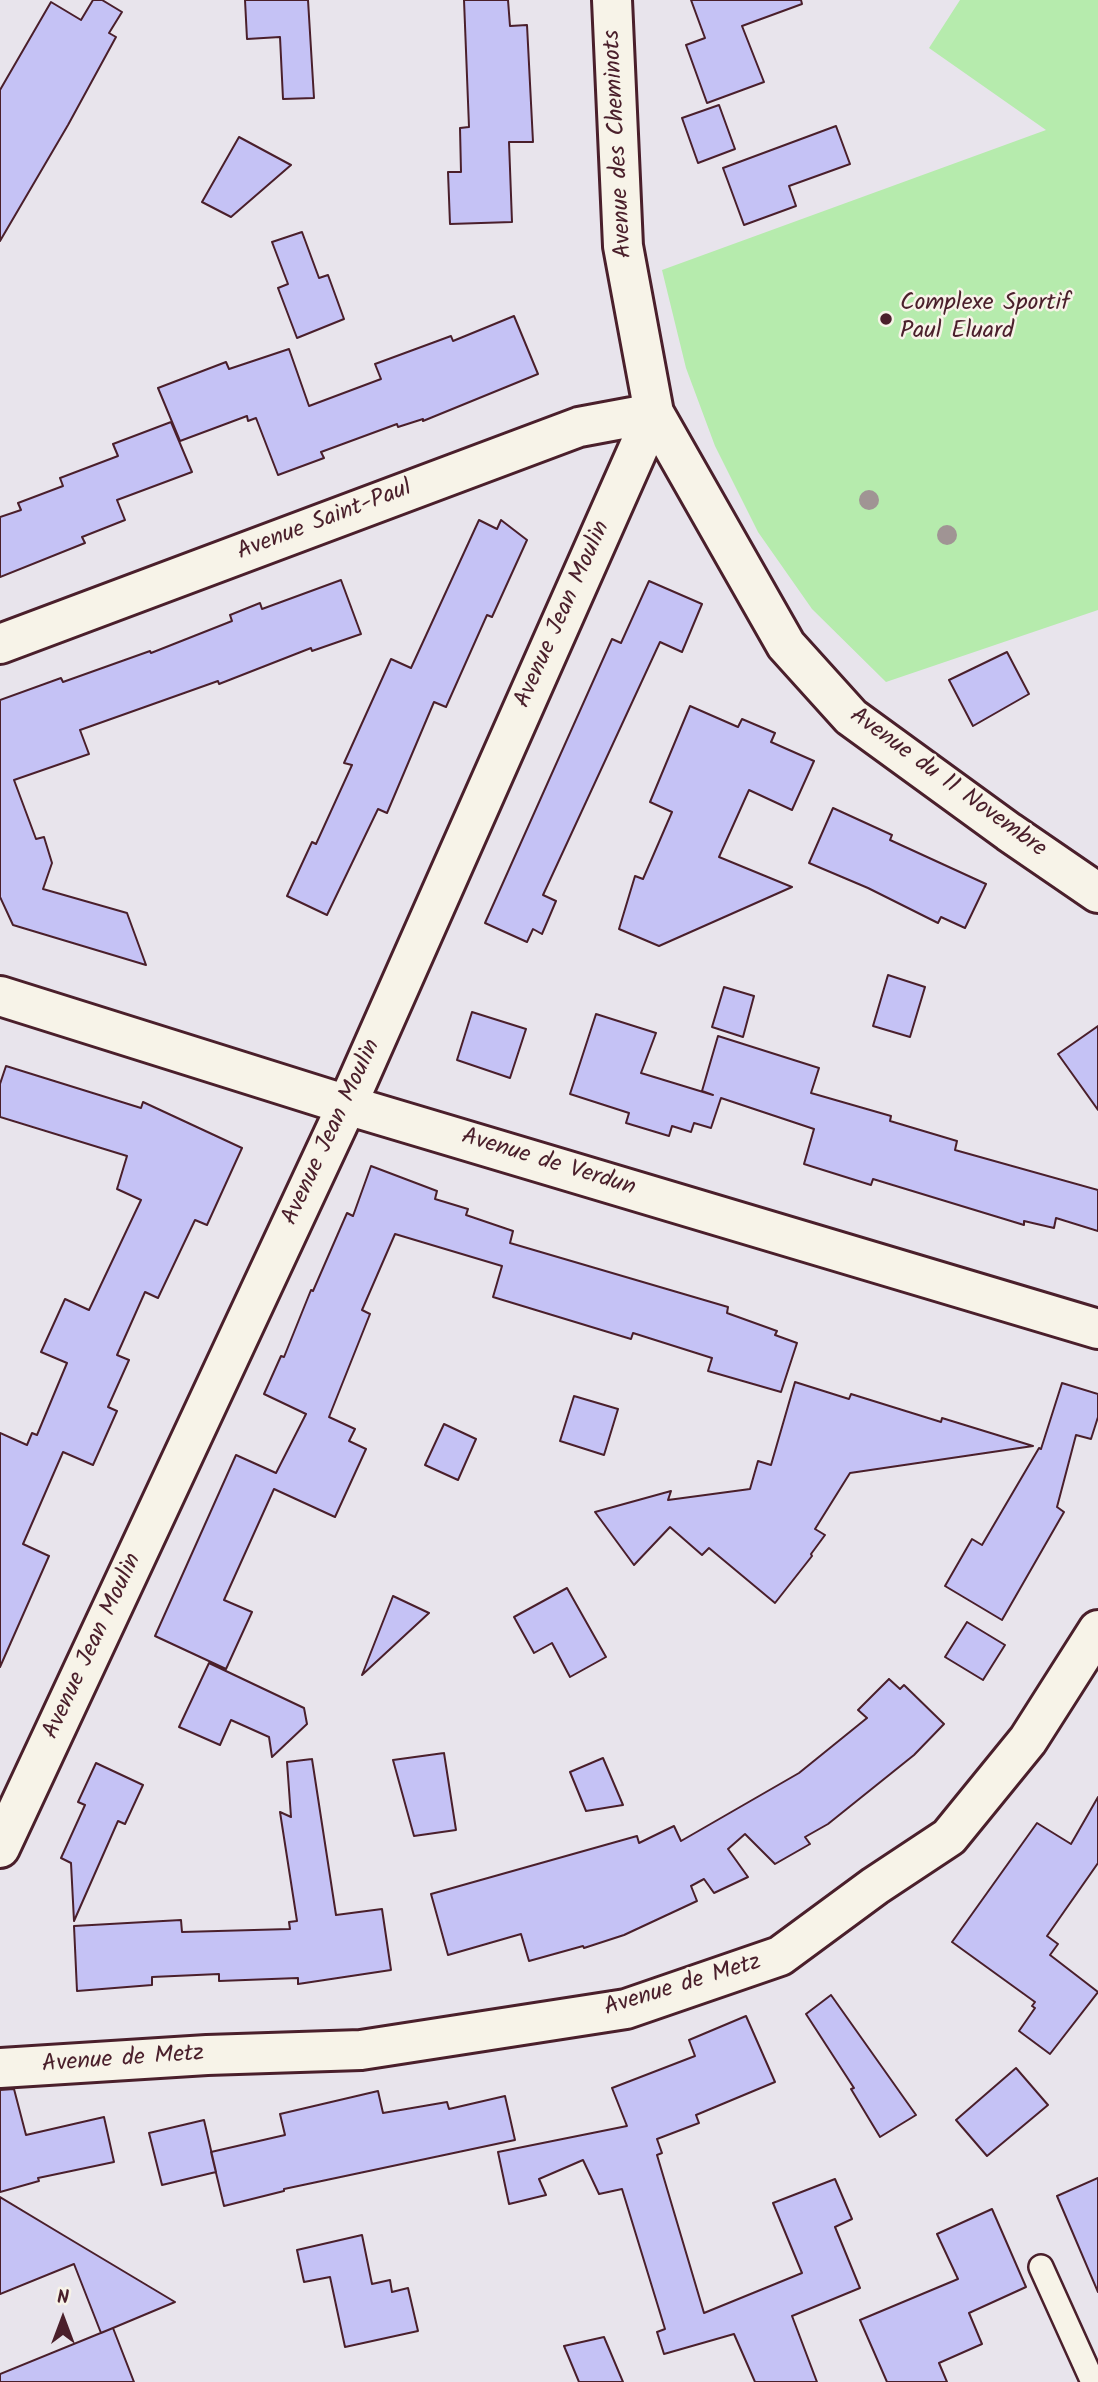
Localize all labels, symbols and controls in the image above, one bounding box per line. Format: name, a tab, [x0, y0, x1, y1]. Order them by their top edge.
street label: Avenue des Cheminots	[600, 29, 640, 259]
place label: Complexe Sportif Paul Eluard	[900, 291, 1070, 347]
marker: Complexe Sportif Paul Eluard	[878, 311, 894, 327]
street label: Avenue Saint-Paul	[234, 475, 416, 569]
street label: Avenue Jean Moulin	[510, 517, 618, 713]
street label: Avenue du 11 Novembre	[843, 703, 1051, 865]
street label: Avenue Jean Moulin	[277, 1036, 389, 1230]
street label: Avenue de Verdun	[457, 1124, 639, 1204]
street label: Avenue Jean Moulin	[38, 1550, 150, 1744]
street label: Avenue de Metz	[601, 1950, 765, 2024]
street label: Avenue de Metz	[41, 2041, 205, 2081]
text: N	[57, 2283, 69, 2313]
north arrow	[28, 2284, 98, 2354]

